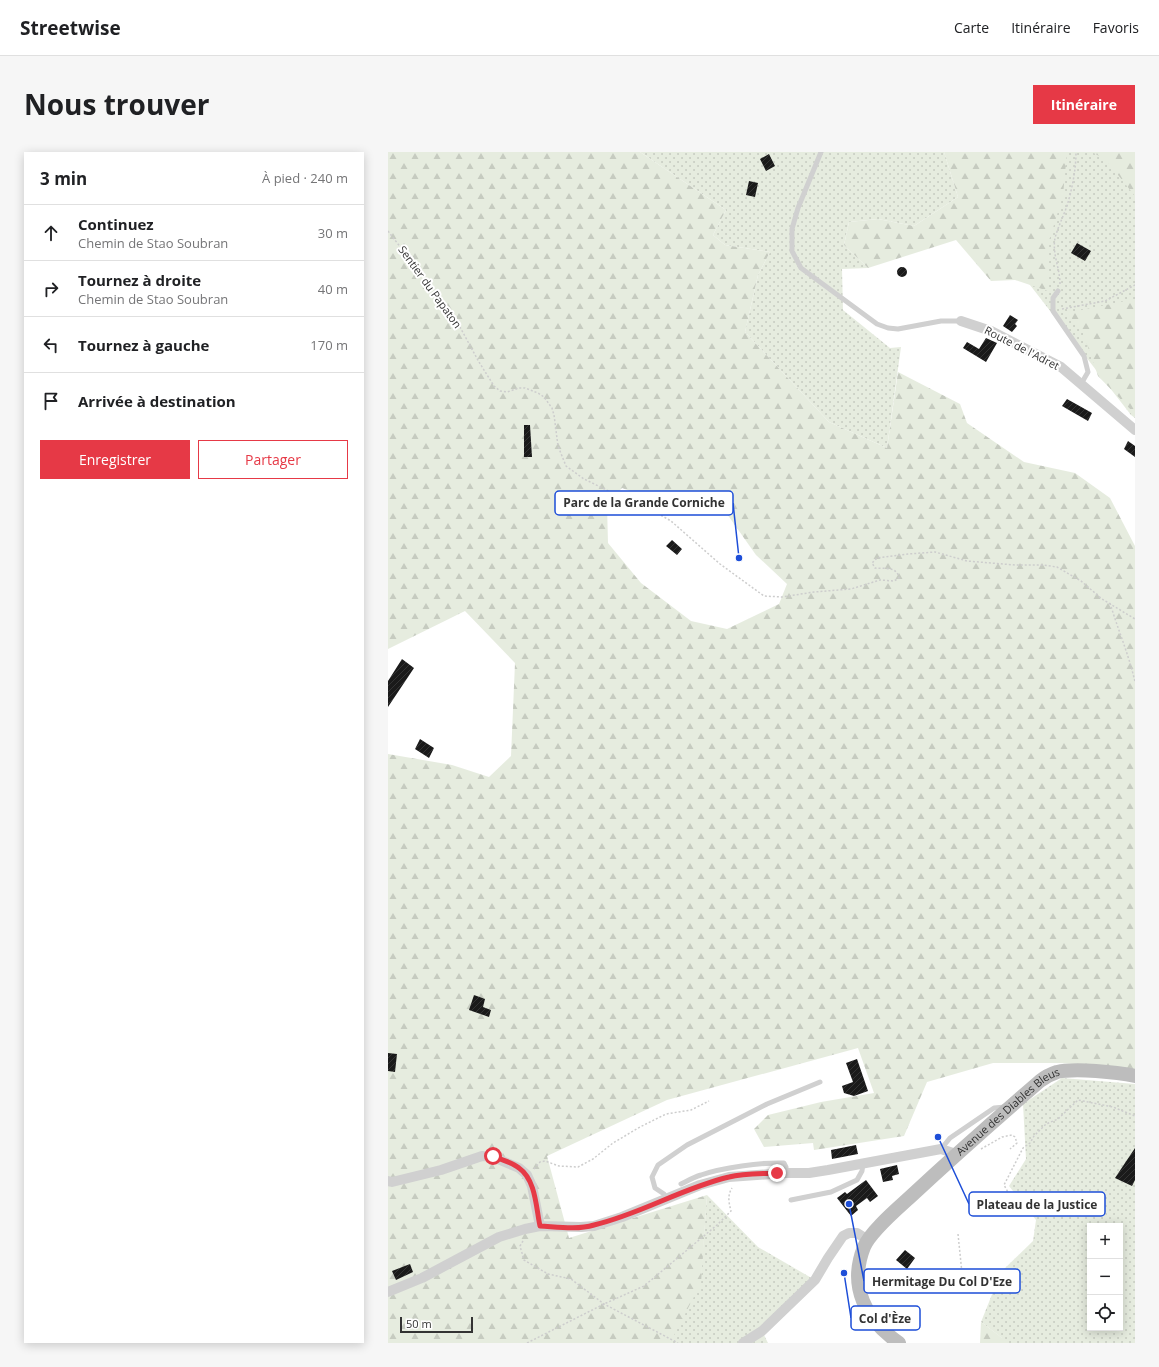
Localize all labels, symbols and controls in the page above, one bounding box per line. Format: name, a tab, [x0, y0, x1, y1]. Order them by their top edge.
text: Streetwise	[20, 15, 121, 41]
text: Carte	[954, 18, 989, 37]
text: Itinéraire	[1011, 18, 1071, 37]
text: Favoris	[1093, 18, 1139, 37]
text: Nous trouver	[24, 85, 210, 123]
button: Itinéraire	[1033, 85, 1135, 124]
text: 3 min	[40, 167, 87, 190]
text: À pied · 240 m	[262, 169, 348, 187]
text: Continuez	[78, 214, 154, 234]
icon: ahead	[40, 222, 62, 244]
text: 30 m	[318, 224, 348, 242]
text: Chemin de Stao Soubran	[78, 234, 228, 252]
street label: Sentier du Papaton	[395, 243, 465, 331]
text: Tournez à droite	[78, 270, 201, 290]
icon: right	[40, 278, 62, 300]
text: 40 m	[318, 280, 348, 298]
text: Chemin de Stao Soubran	[78, 290, 228, 308]
street label: Route de l'Adret	[982, 322, 1062, 373]
icon: left	[40, 334, 62, 356]
text: Tournez à gauche	[78, 335, 209, 355]
text: 170 m	[310, 336, 348, 354]
icon: arrive	[40, 390, 62, 412]
text: Arrivée à destination	[78, 391, 236, 411]
button: Enregistrer	[40, 440, 190, 479]
button: Partager	[198, 440, 348, 479]
callout: Parc de la Grande Corniche	[555, 491, 733, 515]
text: Parc de la Grande Corniche	[563, 494, 725, 511]
street label: Avenue des Diables Bleus	[952, 1064, 1061, 1159]
route start	[484, 1147, 502, 1165]
route end	[768, 1164, 786, 1182]
callout: Plateau de la Justice	[969, 1192, 1105, 1216]
text: Plateau de la Justice	[977, 1196, 1097, 1213]
map controls	[1087, 1223, 1123, 1331]
button: +	[1087, 1223, 1123, 1259]
button: −	[1087, 1259, 1123, 1295]
callout: Hermitage Du Col D'Eze	[864, 1269, 1020, 1293]
text: Hermitage Du Col D'Eze	[872, 1273, 1012, 1290]
button: locate	[1087, 1295, 1123, 1331]
callout: Col d'Èze	[851, 1306, 920, 1330]
text: Col d'Èze	[859, 1310, 911, 1327]
scale bar	[400, 1315, 473, 1334]
text: 50 m	[406, 1316, 432, 1331]

